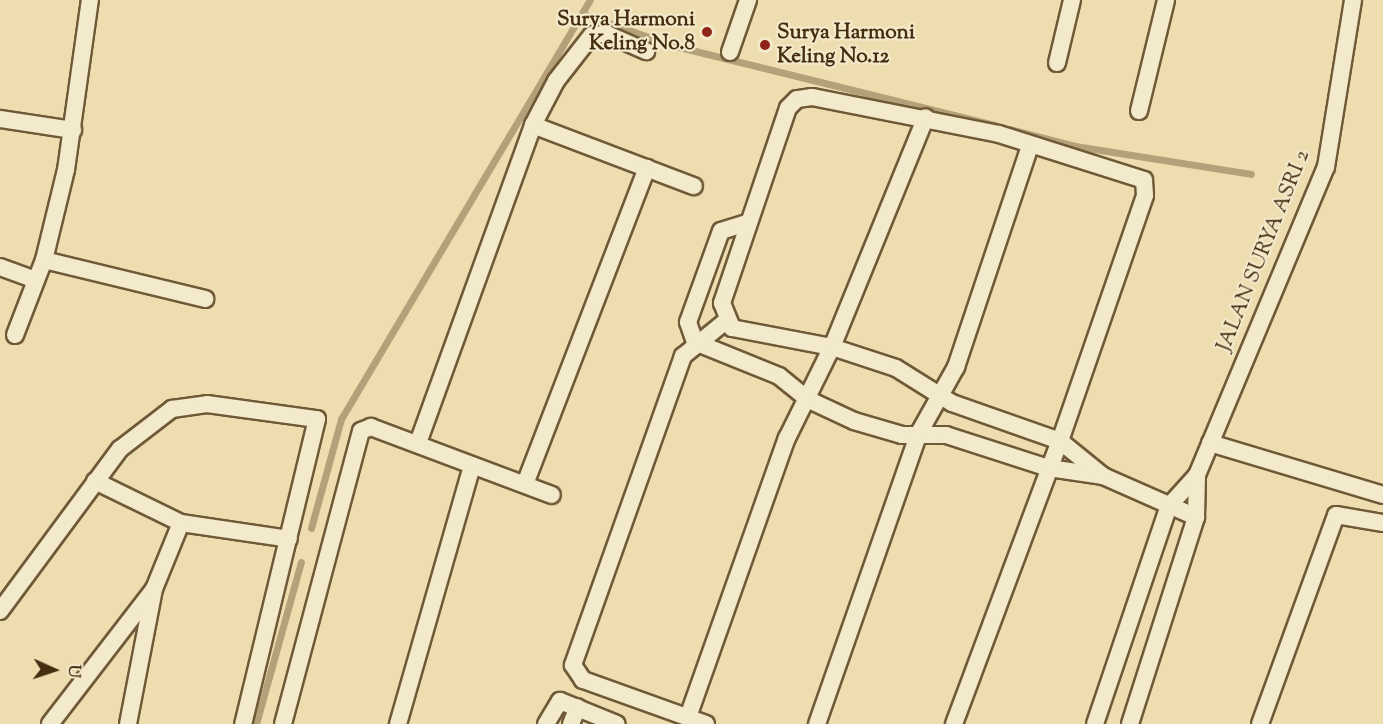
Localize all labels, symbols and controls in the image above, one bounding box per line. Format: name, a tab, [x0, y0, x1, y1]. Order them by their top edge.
place label: Surya Harmoni Keling No.8	[557, 7, 695, 57]
place label: Surya Harmoni Keling No.12	[777, 20, 915, 70]
marker: Surya Harmoni Keling No.8	[700, 25, 714, 39]
marker: Surya Harmoni Keling No.12	[758, 38, 772, 52]
street label: JALAN SURYA ASRI 2	[1212, 147, 1316, 355]
north arrow	[24, 640, 84, 700]
text: U	[61, 664, 84, 678]

